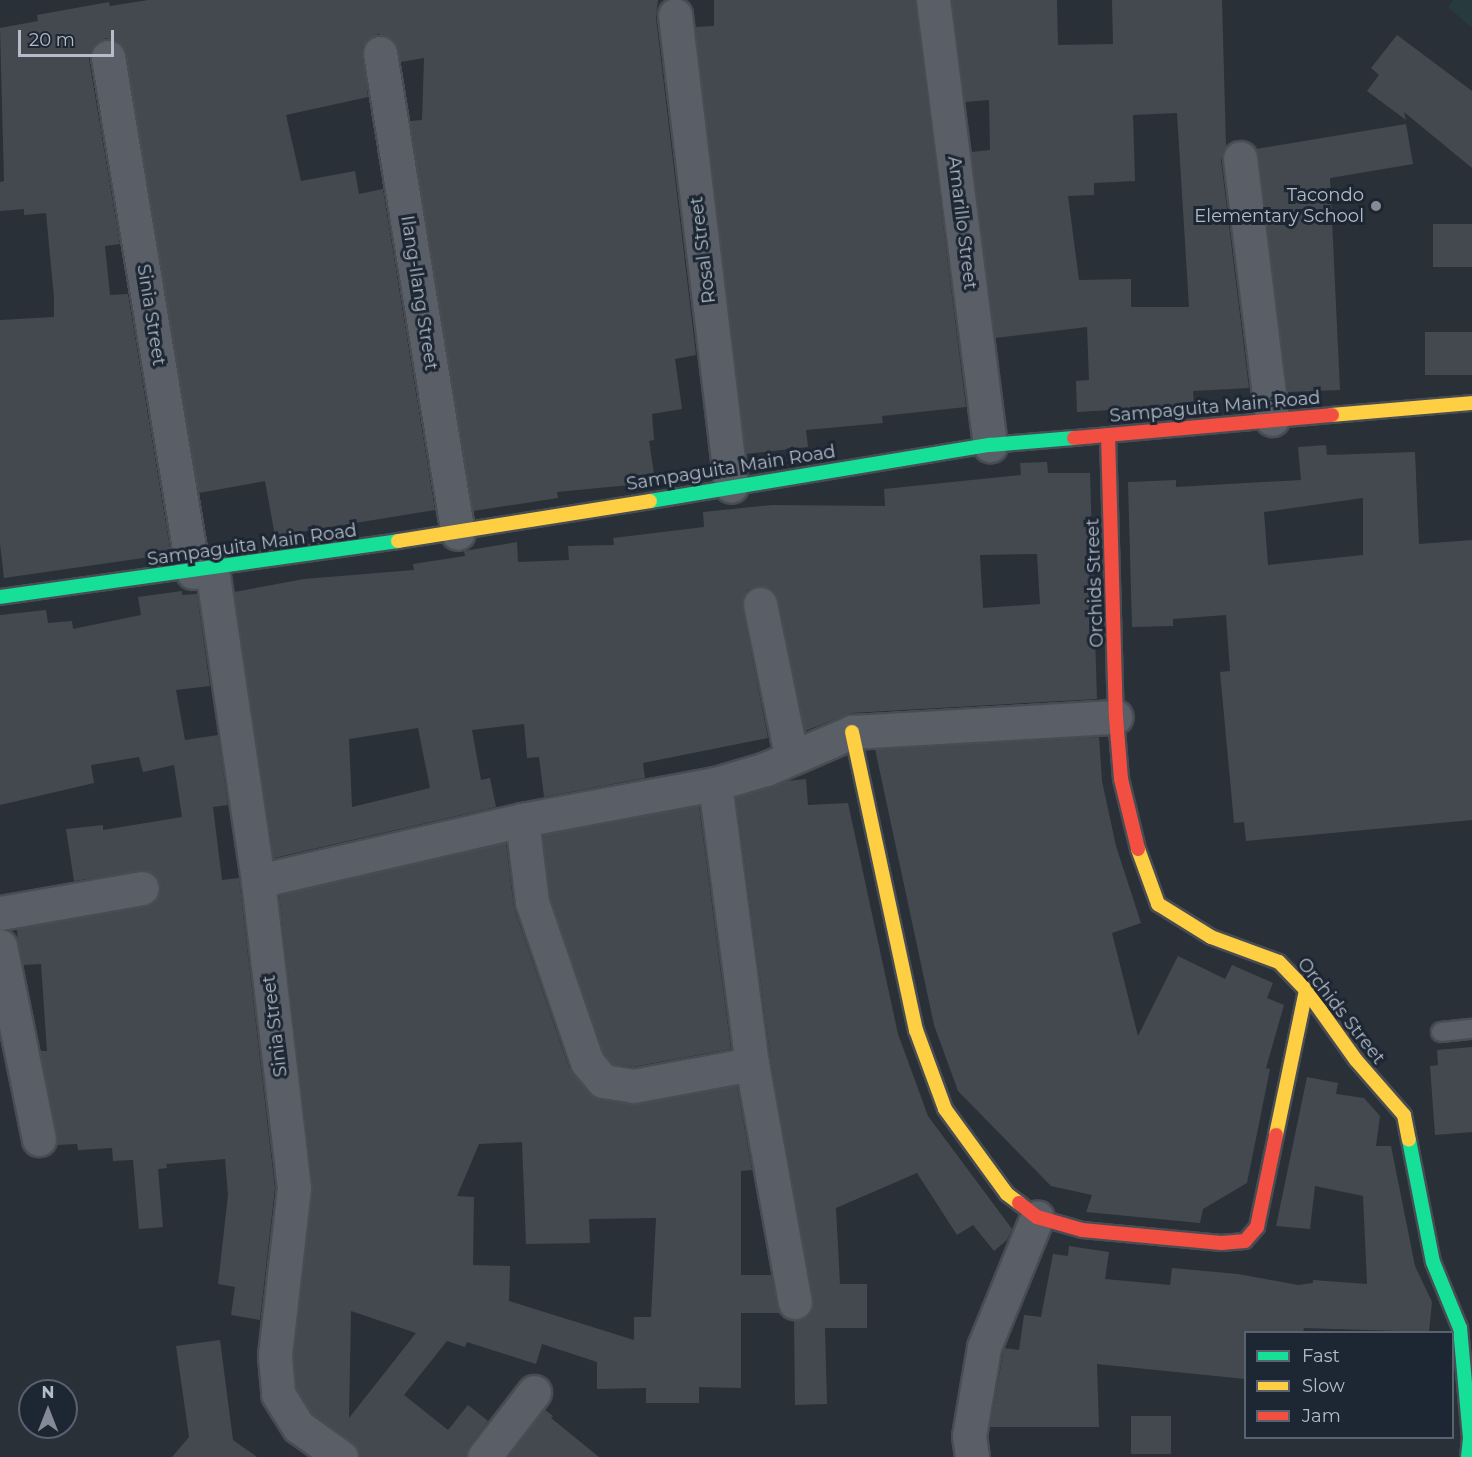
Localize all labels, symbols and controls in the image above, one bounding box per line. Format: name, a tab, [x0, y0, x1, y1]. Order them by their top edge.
scale bar	[21, 18, 117, 56]
text: 20 m	[29, 29, 75, 51]
street label: Amarillo Street	[943, 155, 981, 291]
place label: Tacondo Elementary School	[1194, 185, 1364, 228]
street label: Rosal Street	[686, 195, 720, 305]
marker: Tacondo Elementary School	[1369, 199, 1383, 213]
street label: Ilang-Ilang Street	[396, 214, 442, 372]
street label: Sinia Street	[132, 263, 170, 367]
street label: Sampaguita Main Road	[1109, 387, 1321, 427]
street label: Sampaguita Main Road	[625, 441, 837, 495]
street label: Orchids Street	[1082, 518, 1108, 648]
street label: Sampaguita Main Road	[146, 520, 358, 570]
street label: Orchids Street	[1293, 953, 1389, 1069]
street label: Sinia Street	[258, 974, 292, 1078]
legend	[1244, 1331, 1454, 1439]
text: Fast	[1302, 1345, 1340, 1367]
text: Slow	[1302, 1375, 1345, 1397]
north arrow	[18, 1379, 78, 1439]
text: N	[42, 1383, 54, 1402]
text: Jam	[1302, 1405, 1341, 1427]

